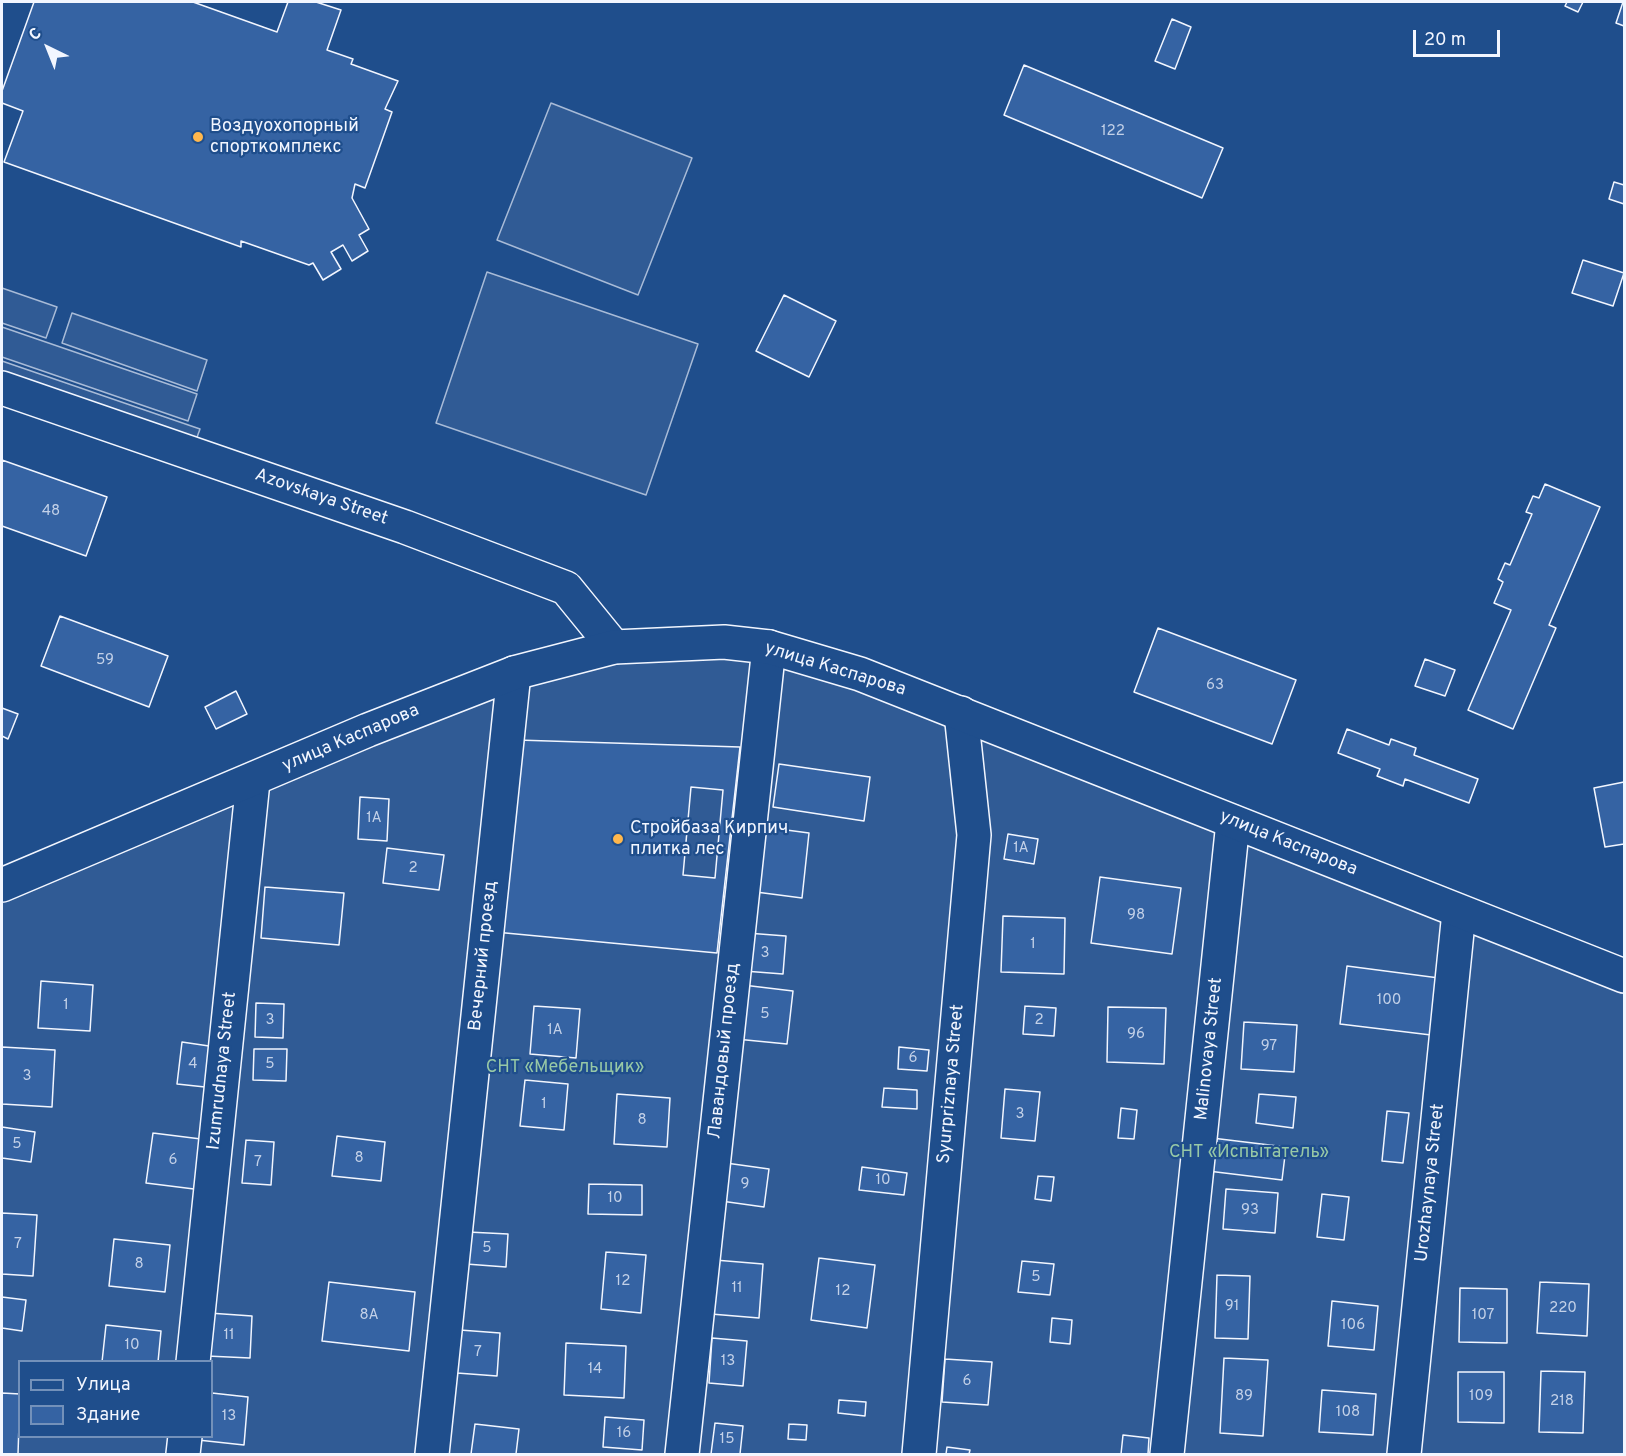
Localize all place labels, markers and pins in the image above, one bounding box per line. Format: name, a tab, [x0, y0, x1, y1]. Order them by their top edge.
place label: Воздуохопорный спорткомплекс	[210, 116, 359, 158]
marker: Воздуохопорный спорткомплекс	[191, 130, 205, 144]
place label: Стройбаза Кирпич плитка лес	[630, 818, 788, 860]
marker: Стройбаза Кирпич плитка лес	[611, 832, 625, 846]

